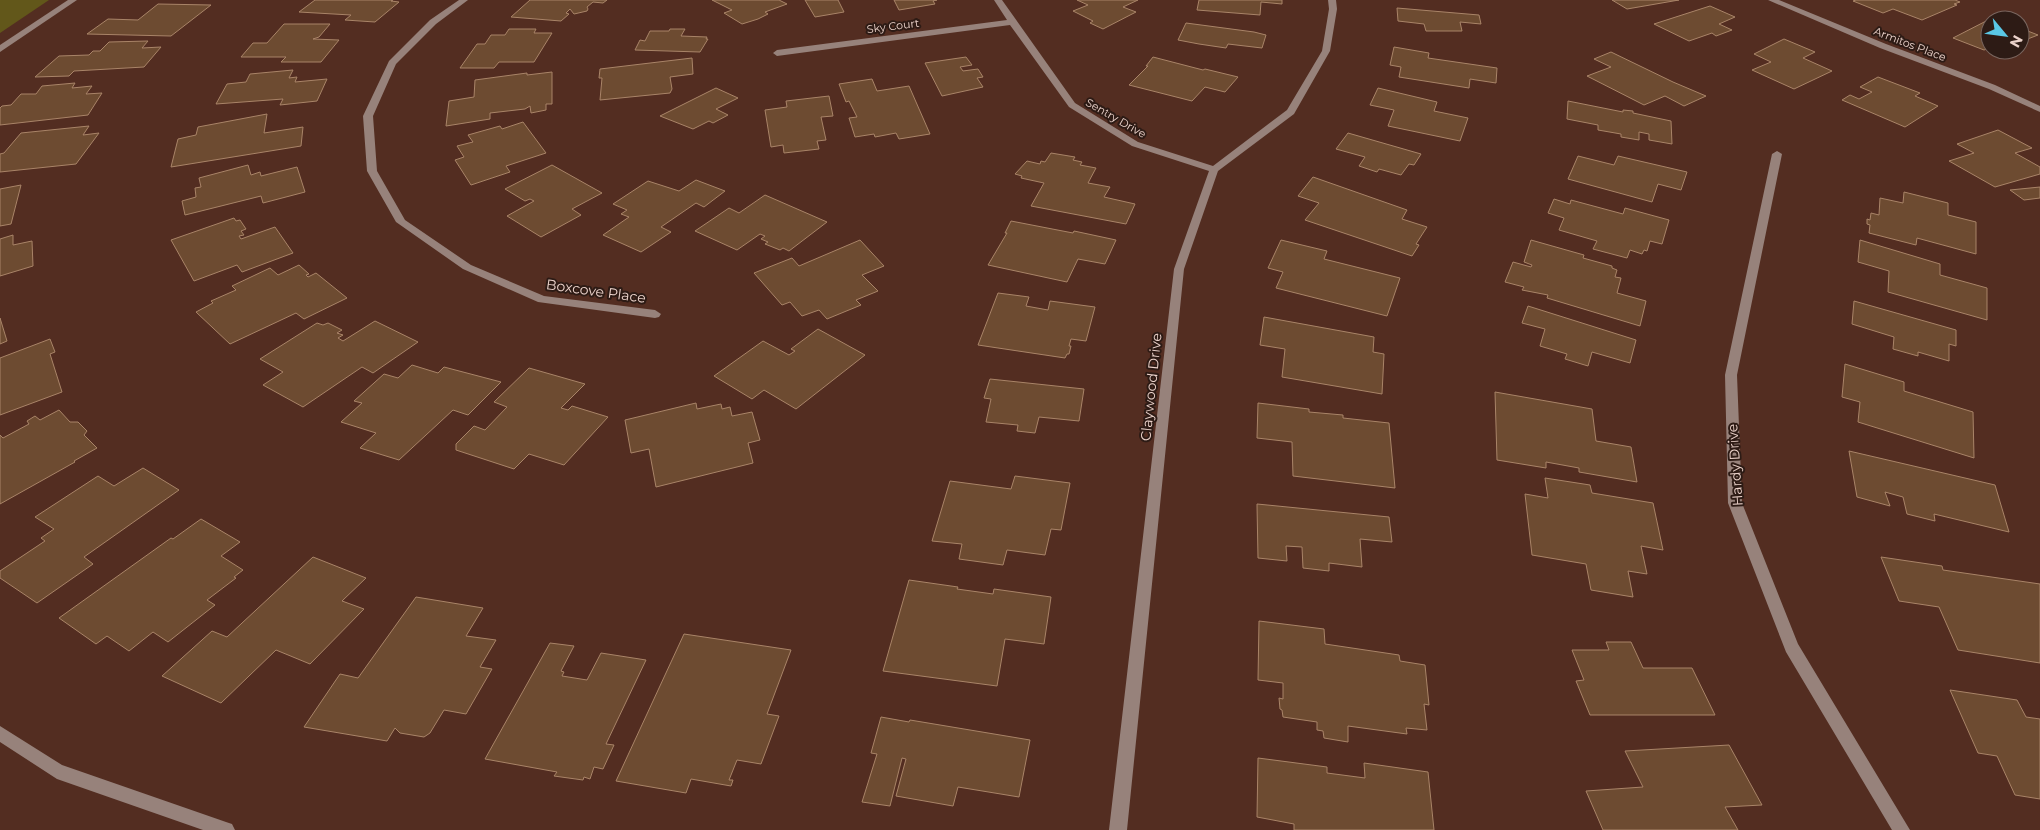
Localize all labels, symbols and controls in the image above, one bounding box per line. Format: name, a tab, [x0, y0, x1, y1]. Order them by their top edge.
north arrow	[1980, 10, 2030, 60]
street label: Sky Court	[866, 16, 921, 36]
street label: Armitos Place	[1872, 24, 1948, 64]
text: N	[2006, 32, 2027, 51]
street label: Sentry Drive	[1083, 95, 1149, 141]
street label: Boxcove Place	[545, 275, 647, 307]
street label: Claywood Drive	[1136, 332, 1166, 442]
street label: Hardy Drive	[1723, 423, 1747, 507]

